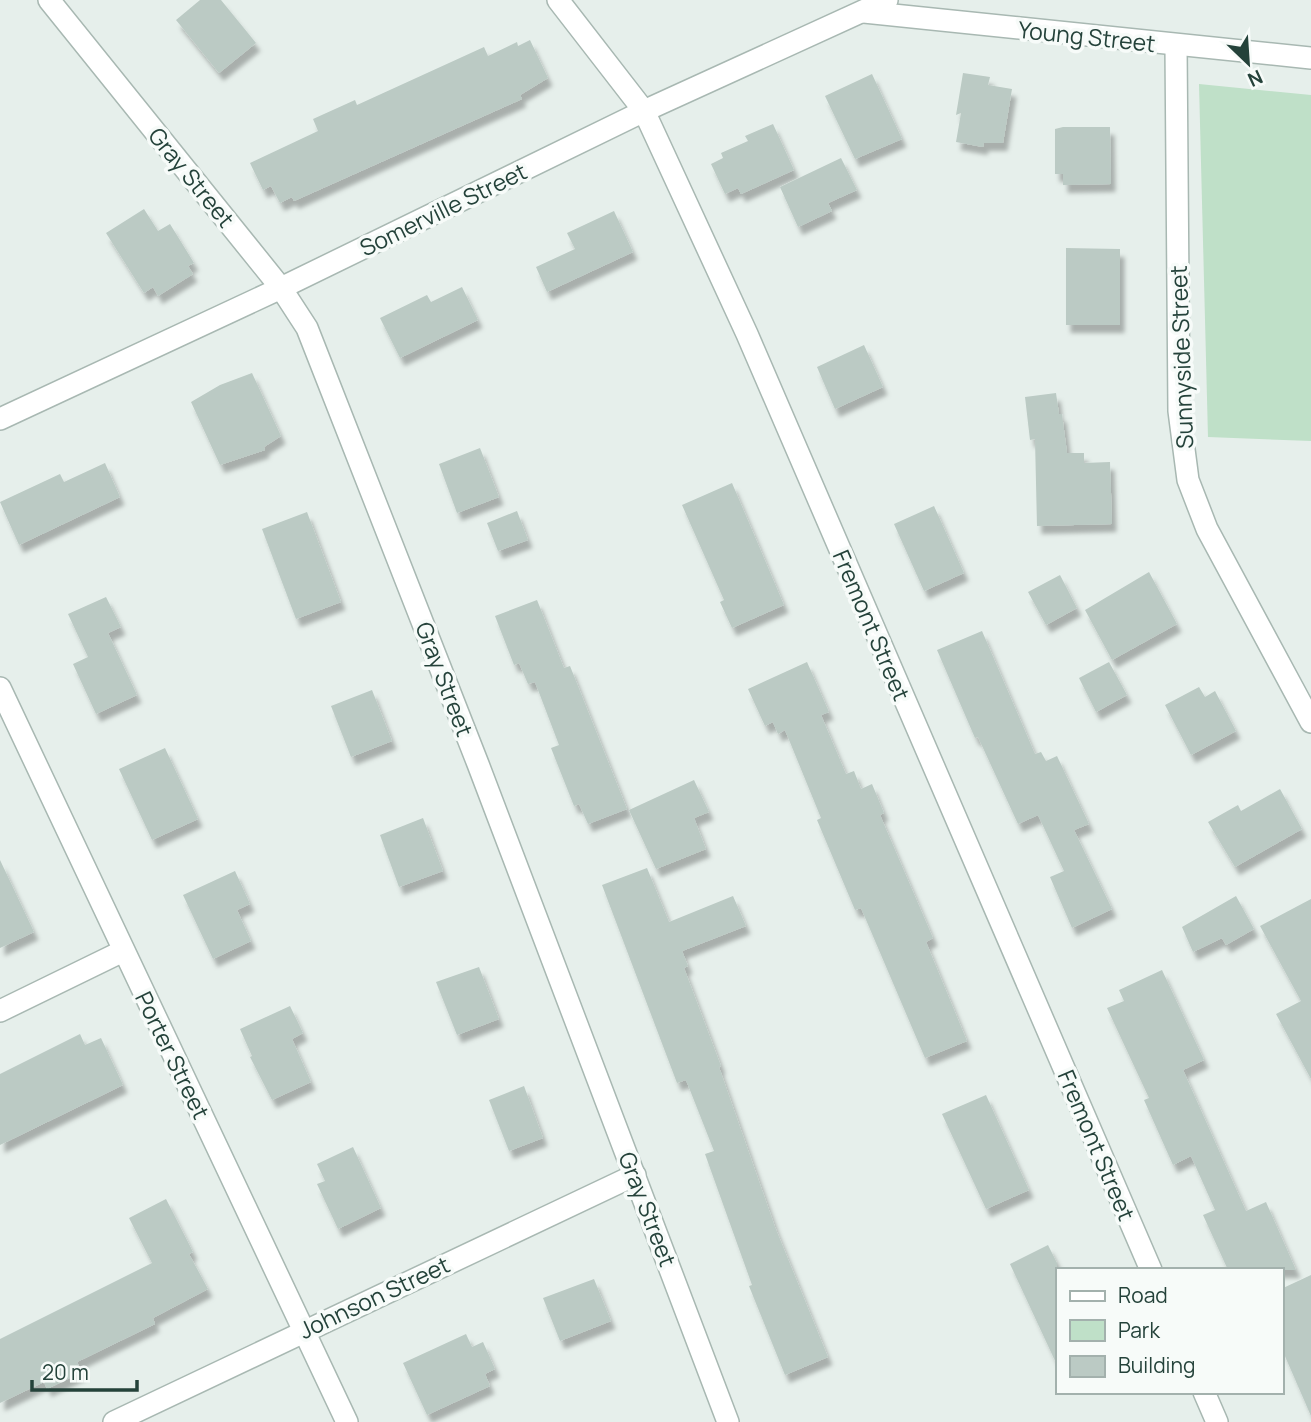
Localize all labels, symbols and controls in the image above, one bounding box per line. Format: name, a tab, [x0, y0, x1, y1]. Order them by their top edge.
street label: Young Street	[1017, 13, 1157, 59]
north arrow	[1213, 28, 1283, 98]
text: N	[1244, 64, 1267, 93]
street label: Gray Street	[142, 120, 242, 234]
street label: Somerville Street	[354, 155, 532, 263]
street label: Sunnyside Street	[1162, 265, 1200, 449]
street label: Fremont Street	[826, 545, 918, 705]
street label: Gray Street	[408, 617, 482, 741]
street label: Porter Street	[128, 986, 218, 1124]
street label: Fremont Street	[1051, 1065, 1143, 1225]
street label: Gray Street	[611, 1147, 685, 1271]
street label: Johnson Street	[293, 1248, 455, 1346]
legend	[1056, 1268, 1283, 1394]
text: Road	[1118, 1281, 1168, 1309]
text: Park	[1118, 1316, 1160, 1344]
scale bar	[32, 1348, 136, 1392]
text: Building	[1118, 1351, 1195, 1379]
text: 20 m	[42, 1358, 89, 1386]

